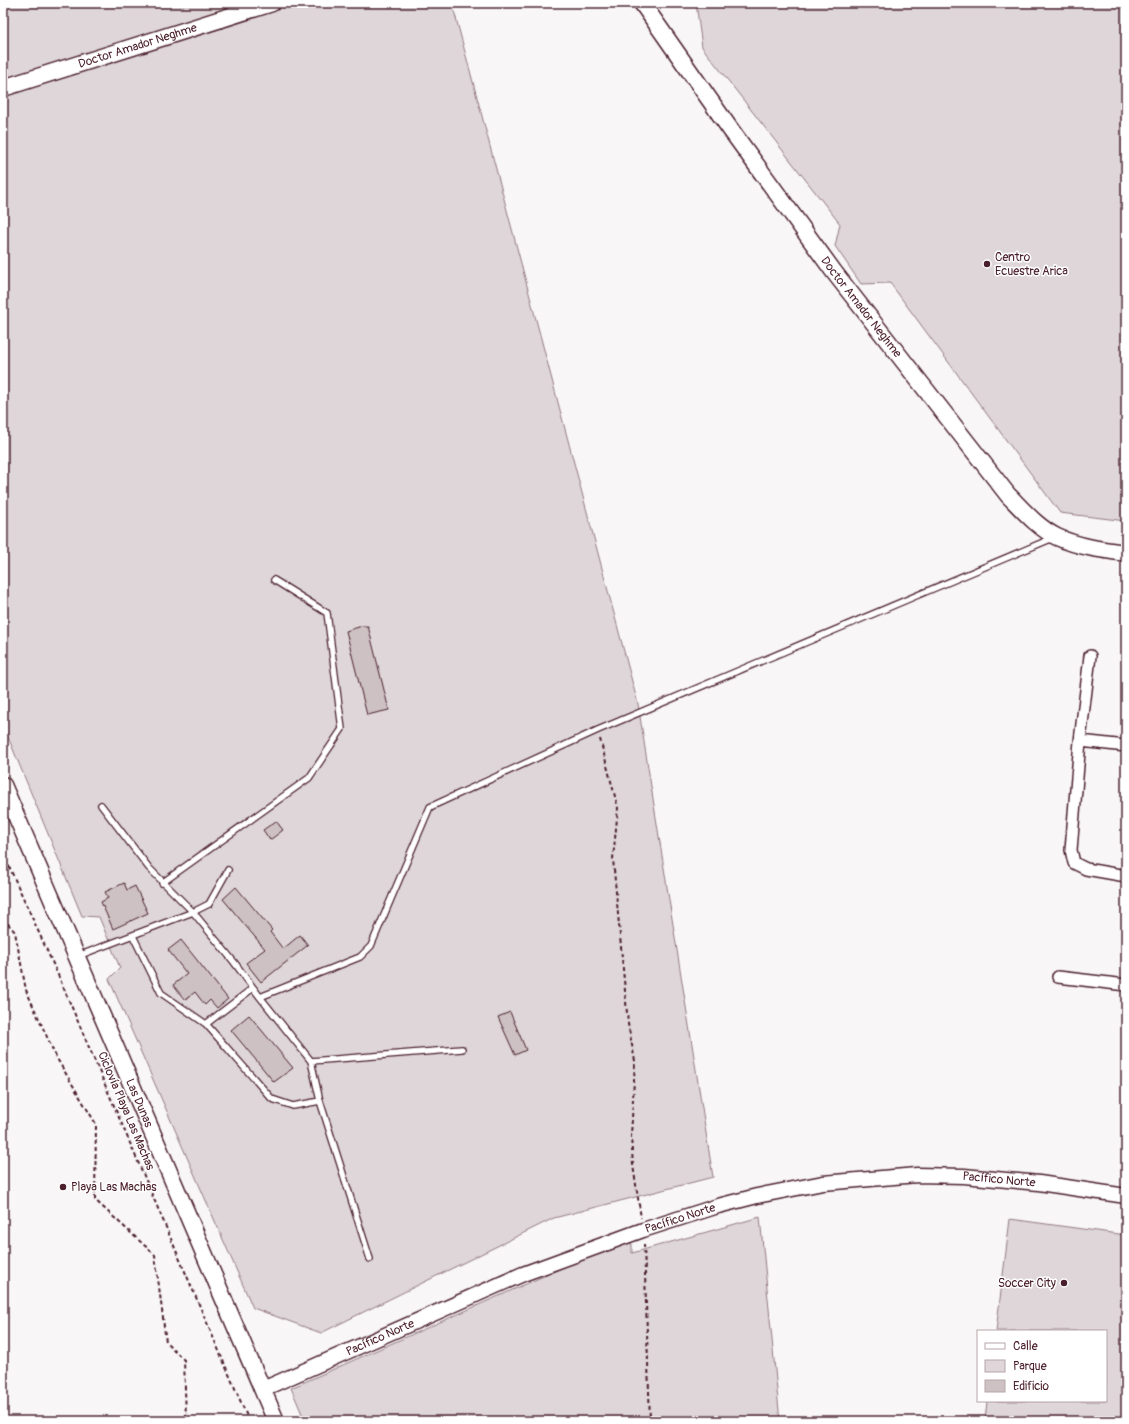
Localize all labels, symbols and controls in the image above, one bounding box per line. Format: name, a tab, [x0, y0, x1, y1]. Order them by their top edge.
street label: Doctor Amador Neghme	[76, 20, 199, 71]
place label: Centro Ecuestre Arica	[995, 250, 1068, 279]
street label: Doctor Amador Neghme	[818, 254, 905, 360]
marker: Centro Ecuestre Arica	[982, 259, 992, 269]
street label: Ciclovía Playa Las Machas	[94, 1049, 158, 1173]
street label: Las Dunas	[122, 1076, 157, 1130]
street label: Pacífico Norte	[962, 1168, 1036, 1190]
place label: Playa Las Machas	[71, 1180, 157, 1195]
marker: Playa Las Machas	[58, 1182, 68, 1192]
street label: Pacífico Norte	[643, 1200, 717, 1236]
place label: Soccer City	[998, 1276, 1056, 1291]
marker: Soccer City	[1059, 1278, 1069, 1288]
street label: Pacífico Norte	[344, 1316, 417, 1359]
legend	[977, 1330, 1107, 1402]
text: Calle	[1013, 1339, 1038, 1354]
text: Parque	[1013, 1359, 1047, 1374]
text: Edificio	[1013, 1379, 1049, 1394]

